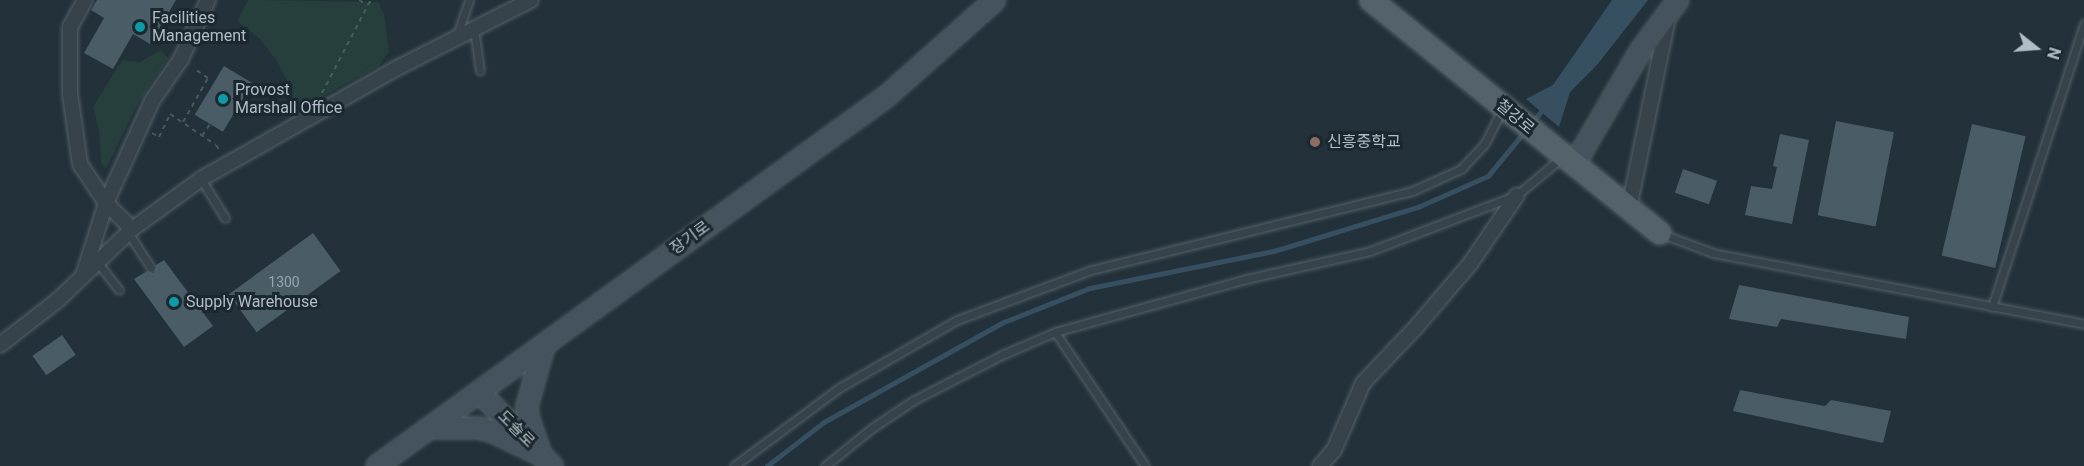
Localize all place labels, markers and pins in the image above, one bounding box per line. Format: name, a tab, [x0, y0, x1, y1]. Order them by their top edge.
place label: Facilities Management	[152, 8, 246, 46]
marker: Facilities Management	[133, 20, 147, 34]
place label: Provost Marshall Office	[235, 80, 342, 118]
marker: Provost Marshall Office	[216, 92, 230, 106]
place label: 신흥중학교	[1327, 132, 1401, 152]
marker: 신흥중학교	[1308, 135, 1322, 149]
place label: Supply Warehouse	[186, 292, 318, 312]
marker: Supply Warehouse	[167, 295, 181, 309]

